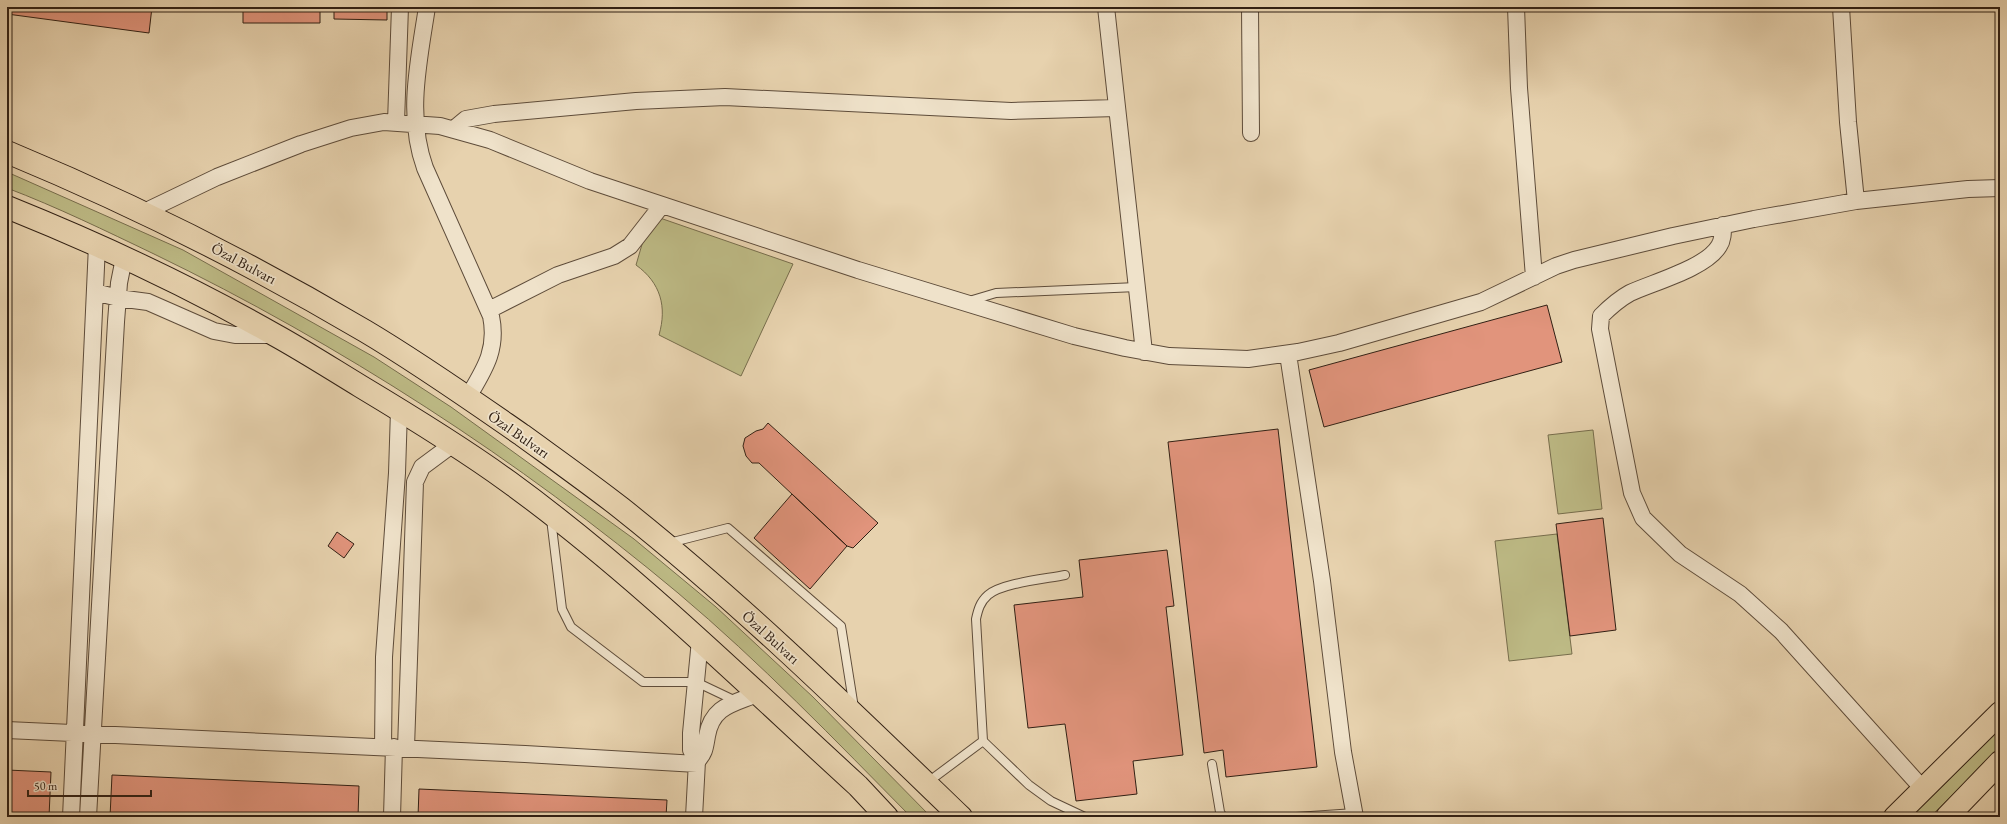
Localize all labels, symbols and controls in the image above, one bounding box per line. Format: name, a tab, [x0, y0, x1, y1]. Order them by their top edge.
street label: Özal Bulvarı	[208, 238, 280, 288]
street label: Özal Bulvarı	[484, 406, 554, 462]
street label: Özal Bulvarı	[738, 606, 804, 668]
scale bar	[28, 772, 151, 798]
text: 50 m	[34, 778, 58, 794]

